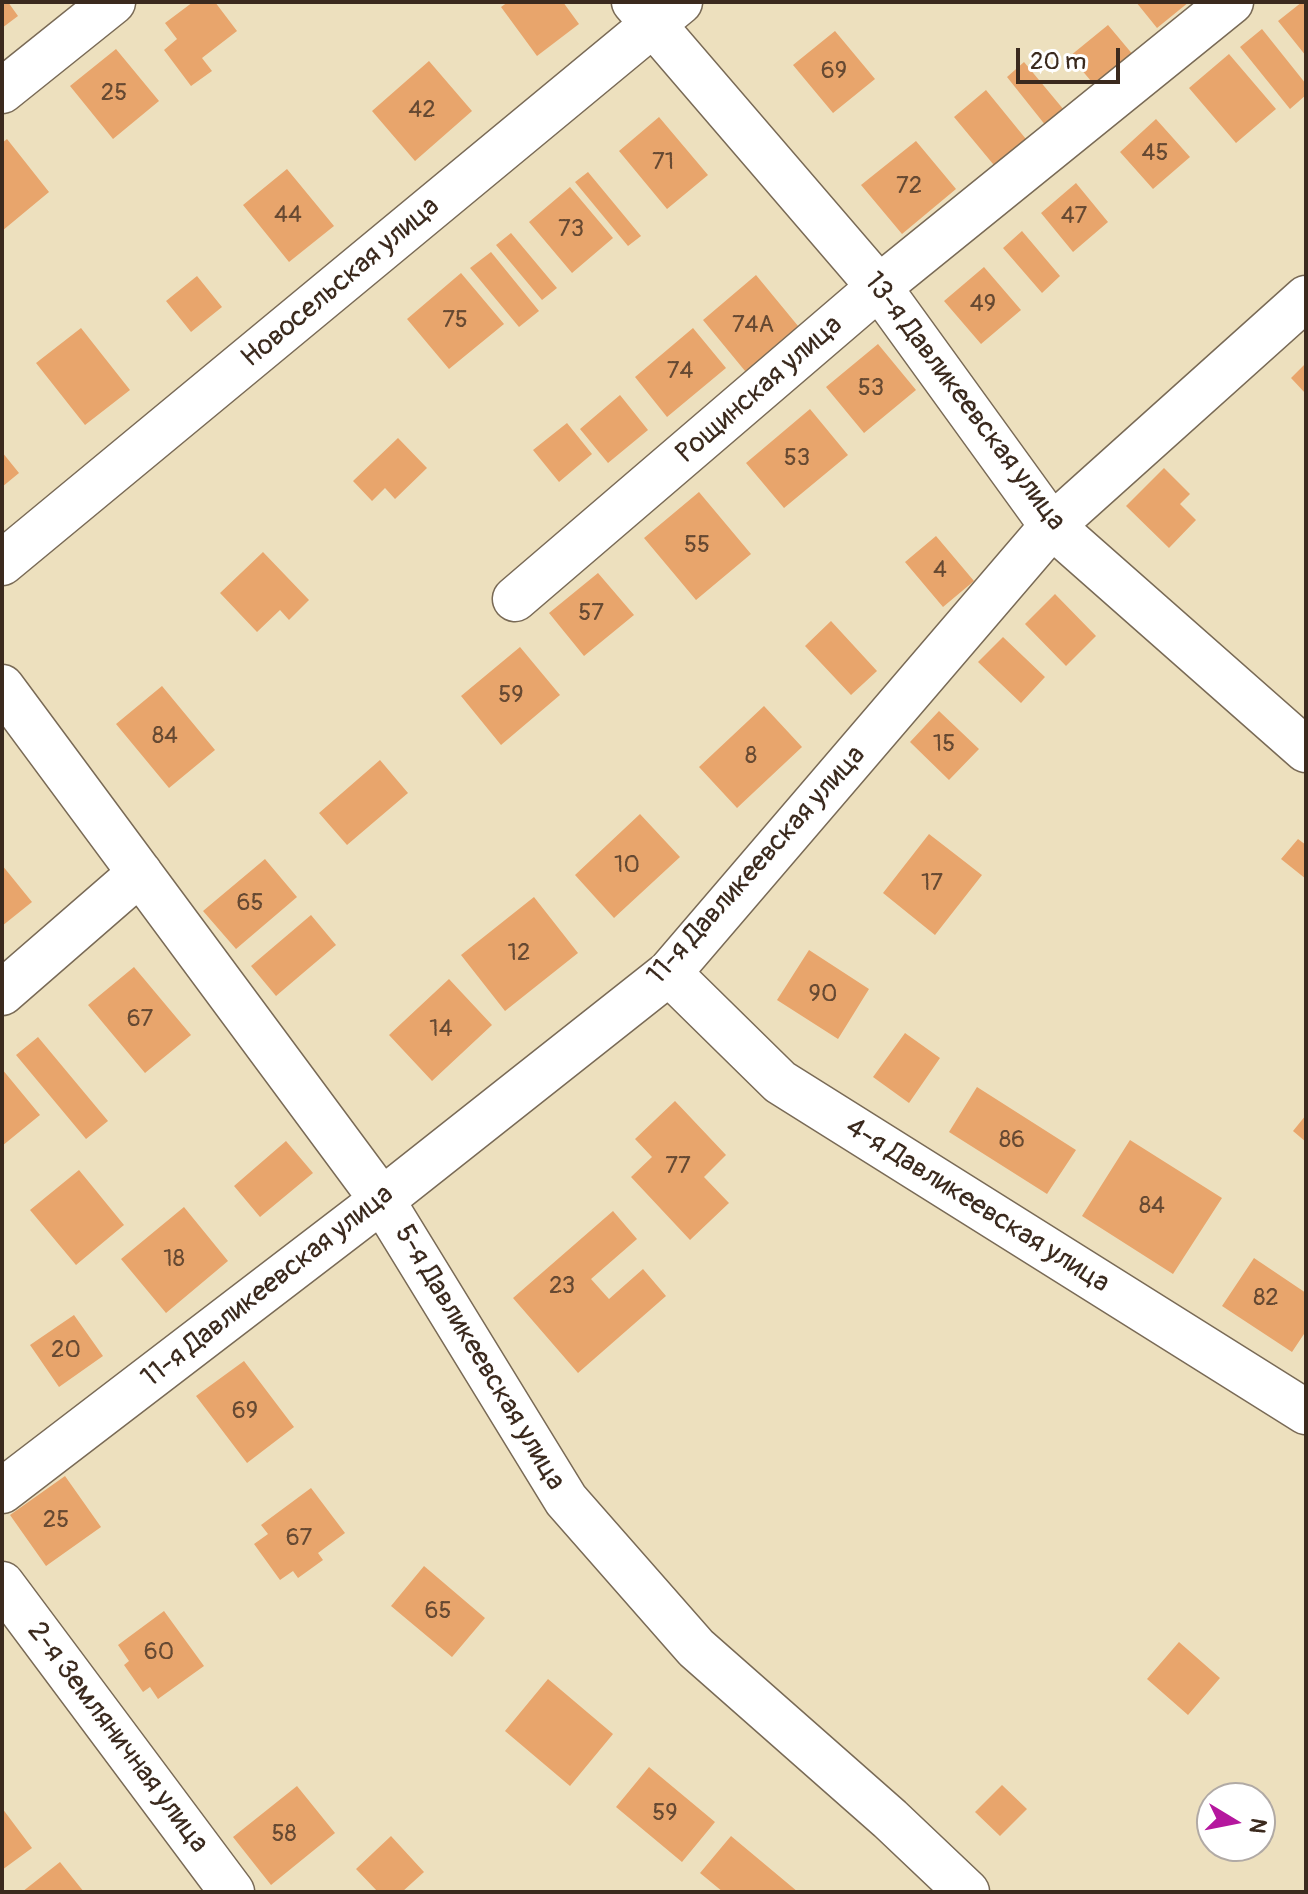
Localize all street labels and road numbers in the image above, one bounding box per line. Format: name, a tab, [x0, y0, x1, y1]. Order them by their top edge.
street label: Новосельская улица	[235, 190, 447, 376]
street label: 13-я Давликеевская улица	[856, 266, 1072, 538]
street label: Рощинская улица	[670, 309, 850, 471]
street label: 11-я Давликеевская улица	[641, 739, 873, 993]
street label: 4-я Давликеевская улица	[839, 1111, 1115, 1301]
street label: 11-я Давликеевская улица	[135, 1178, 401, 1396]
street label: 5-я Давликеевская улица	[386, 1219, 572, 1497]
street label: 2-я Земляничная улица	[19, 1616, 215, 1860]

